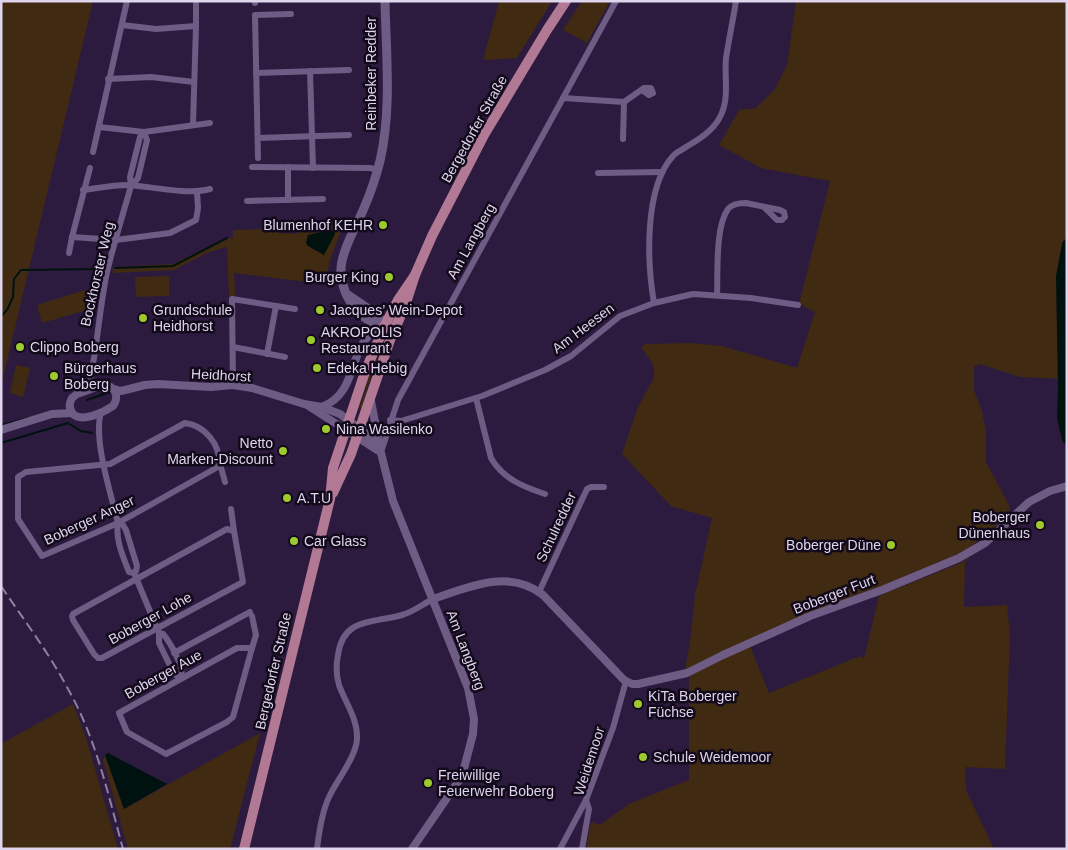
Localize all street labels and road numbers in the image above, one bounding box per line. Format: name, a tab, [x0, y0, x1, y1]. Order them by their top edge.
street label: Reinbeker Redder	[363, 17, 379, 131]
street label: Bergedorfer Straße	[438, 73, 510, 185]
street label: Am Langberg	[444, 200, 498, 282]
street label: Bockhorster Weg	[77, 220, 117, 328]
street label: Am Heesen	[549, 300, 617, 356]
street label: Heidhorst	[191, 365, 251, 385]
street label: Schulredder	[533, 489, 579, 565]
street label: Boberger Anger	[41, 492, 137, 548]
street label: Boberger Furt	[791, 571, 877, 617]
street label: Boberger Lohe	[106, 588, 195, 647]
street label: Am Langberg	[443, 608, 489, 692]
street label: Bergedorfer Straße	[252, 611, 294, 731]
street label: Boberger Aue	[122, 646, 205, 702]
street label: Weidemoor	[570, 724, 608, 797]

